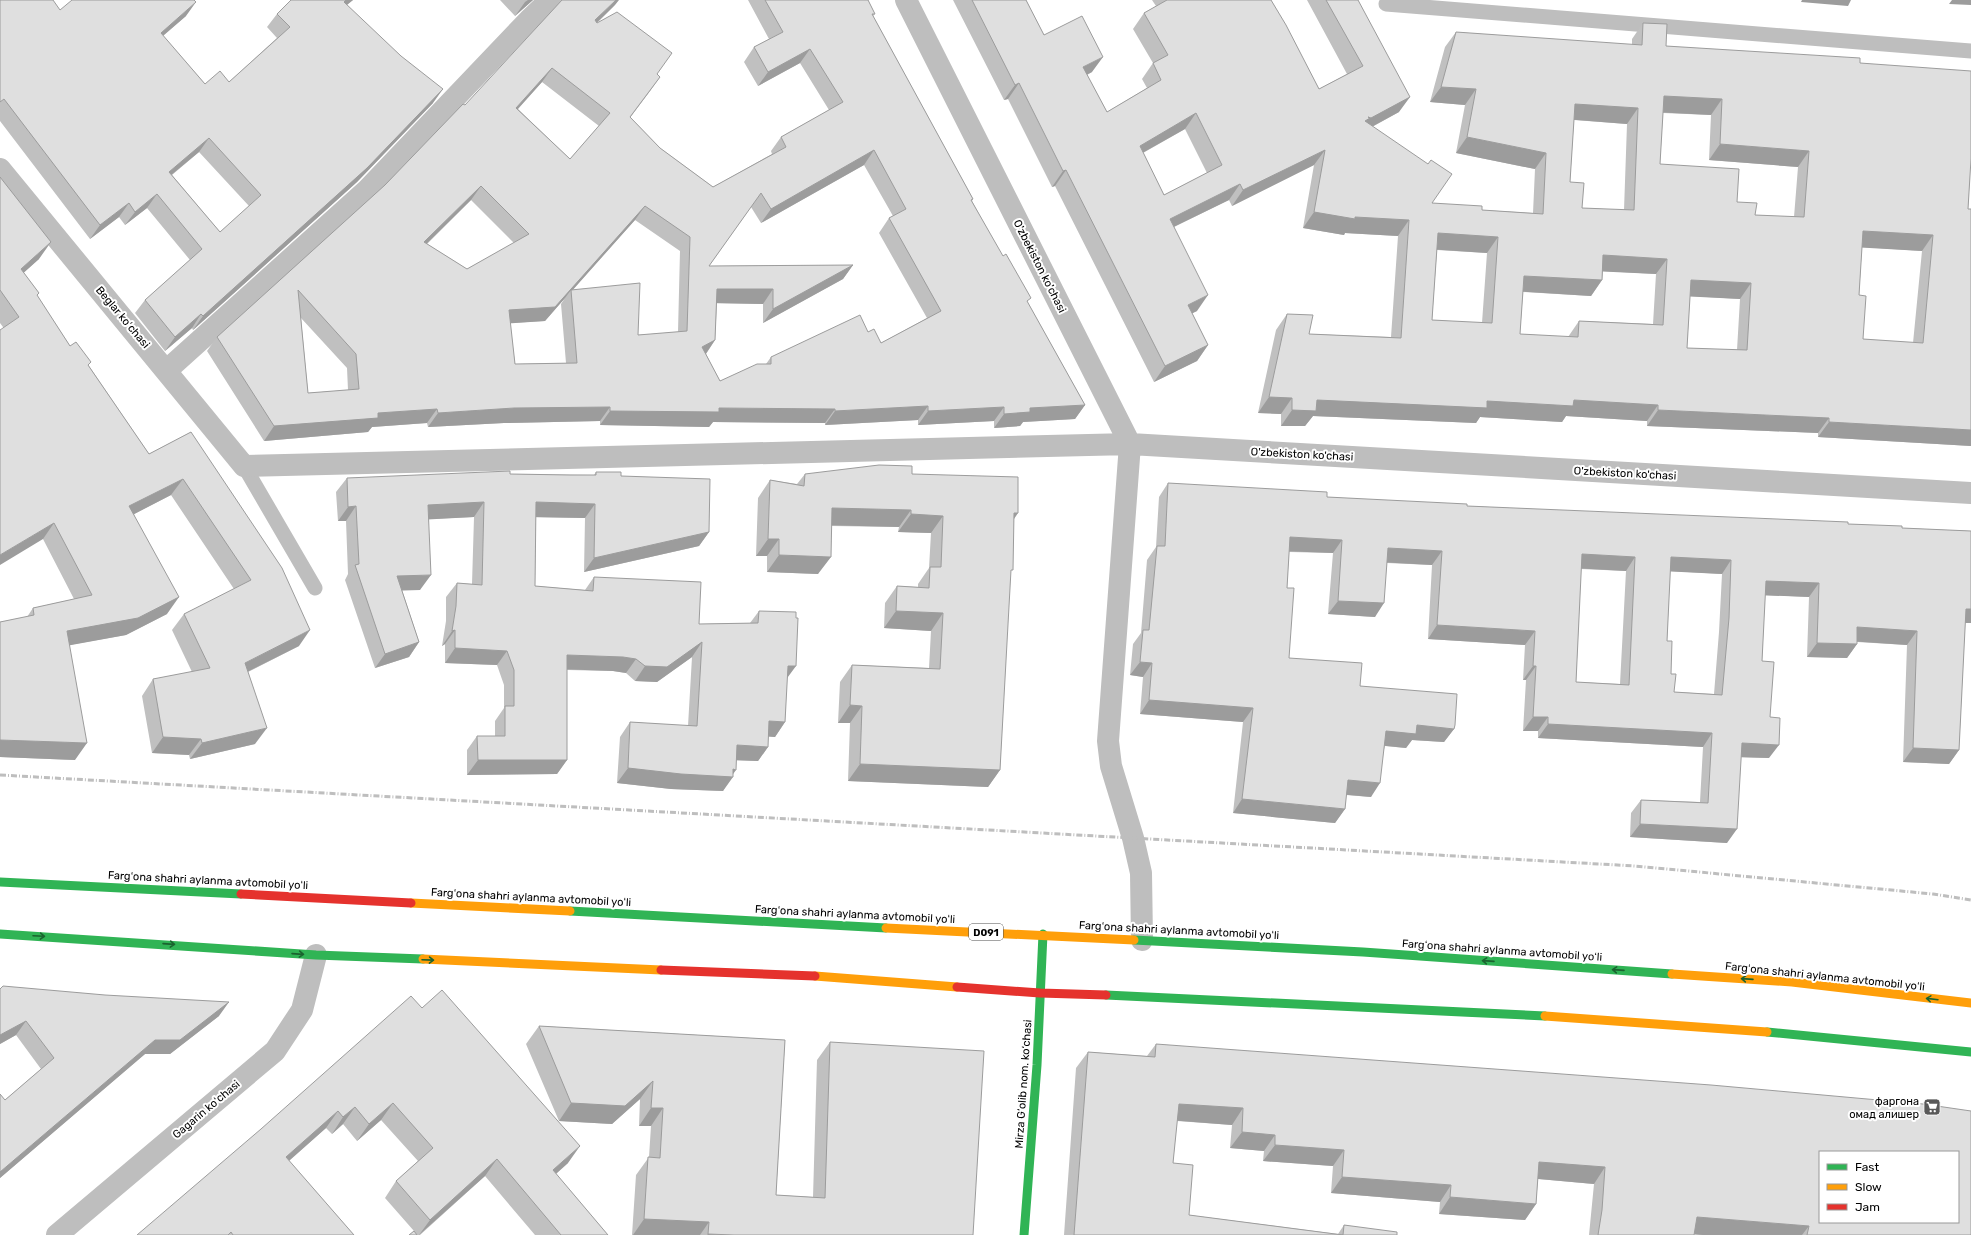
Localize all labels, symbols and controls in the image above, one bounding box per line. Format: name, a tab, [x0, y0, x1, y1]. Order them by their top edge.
street label: O'zbekiston ko'chasi	[1010, 218, 1069, 315]
street label: Beglar koʻchasi	[93, 284, 152, 351]
street label: O'zbekiston ko'chasi	[1250, 445, 1354, 464]
street label: O'zbekiston ko'chasi	[1573, 464, 1677, 483]
street label: Fargʻona shahri aylanma avtomobil yoʻli	[107, 869, 308, 892]
street label: Fargʻona shahri aylanma avtomobil yoʻli	[430, 886, 631, 909]
street label: Fargʻona shahri aylanma avtomobil yoʻli	[754, 903, 955, 926]
street label: Fargʻona shahri aylanma avtomobil yoʻli	[1078, 919, 1279, 942]
road number: D091	[969, 924, 1003, 940]
one-way arrow	[32, 932, 45, 939]
street label: Fargʻona shahri aylanma avtomobil yoʻli	[1401, 937, 1602, 964]
one-way arrow	[162, 941, 175, 948]
one-way arrow	[291, 950, 304, 957]
one-way arrow	[421, 956, 434, 964]
one-way arrow	[1482, 957, 1495, 964]
street label: Fargʻona shahri aylanma avtomobil yoʻli	[1725, 960, 1925, 993]
one-way arrow	[1612, 966, 1625, 973]
one-way arrow	[1741, 976, 1754, 983]
one-way arrow	[1926, 995, 1939, 1003]
street label: Mirza G‘olib nom. ko‘chasi	[1013, 1019, 1034, 1149]
street label: Gagarin koʻchasi	[170, 1078, 243, 1141]
place label: фаргона омад алишер	[1849, 1095, 1919, 1121]
supermarket icon: фаргона омад алишер	[1922, 1097, 1942, 1117]
legend	[1819, 1151, 1959, 1223]
text: Fast	[1855, 1160, 1879, 1174]
text: Slow	[1855, 1180, 1882, 1194]
text: Jam	[1855, 1200, 1880, 1214]

